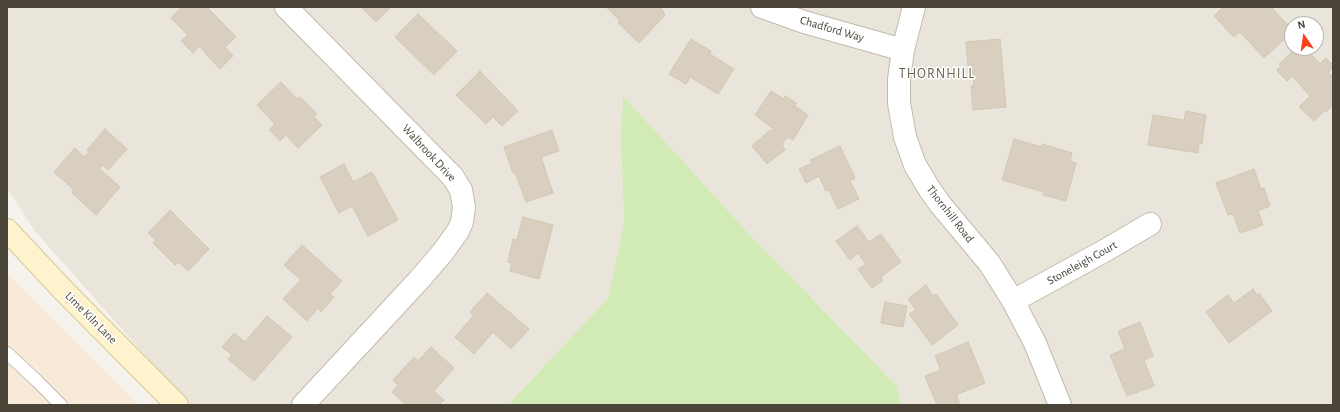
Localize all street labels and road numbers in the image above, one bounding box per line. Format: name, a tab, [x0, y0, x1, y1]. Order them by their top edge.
street label: Chadford Way	[798, 13, 866, 45]
street label: Walbrook Drive	[399, 122, 459, 184]
street label: Thornhill Road	[923, 182, 977, 246]
street label: Stoneleigh Court	[1044, 238, 1120, 288]
street label: Lime Kiln Lane	[62, 289, 120, 347]

